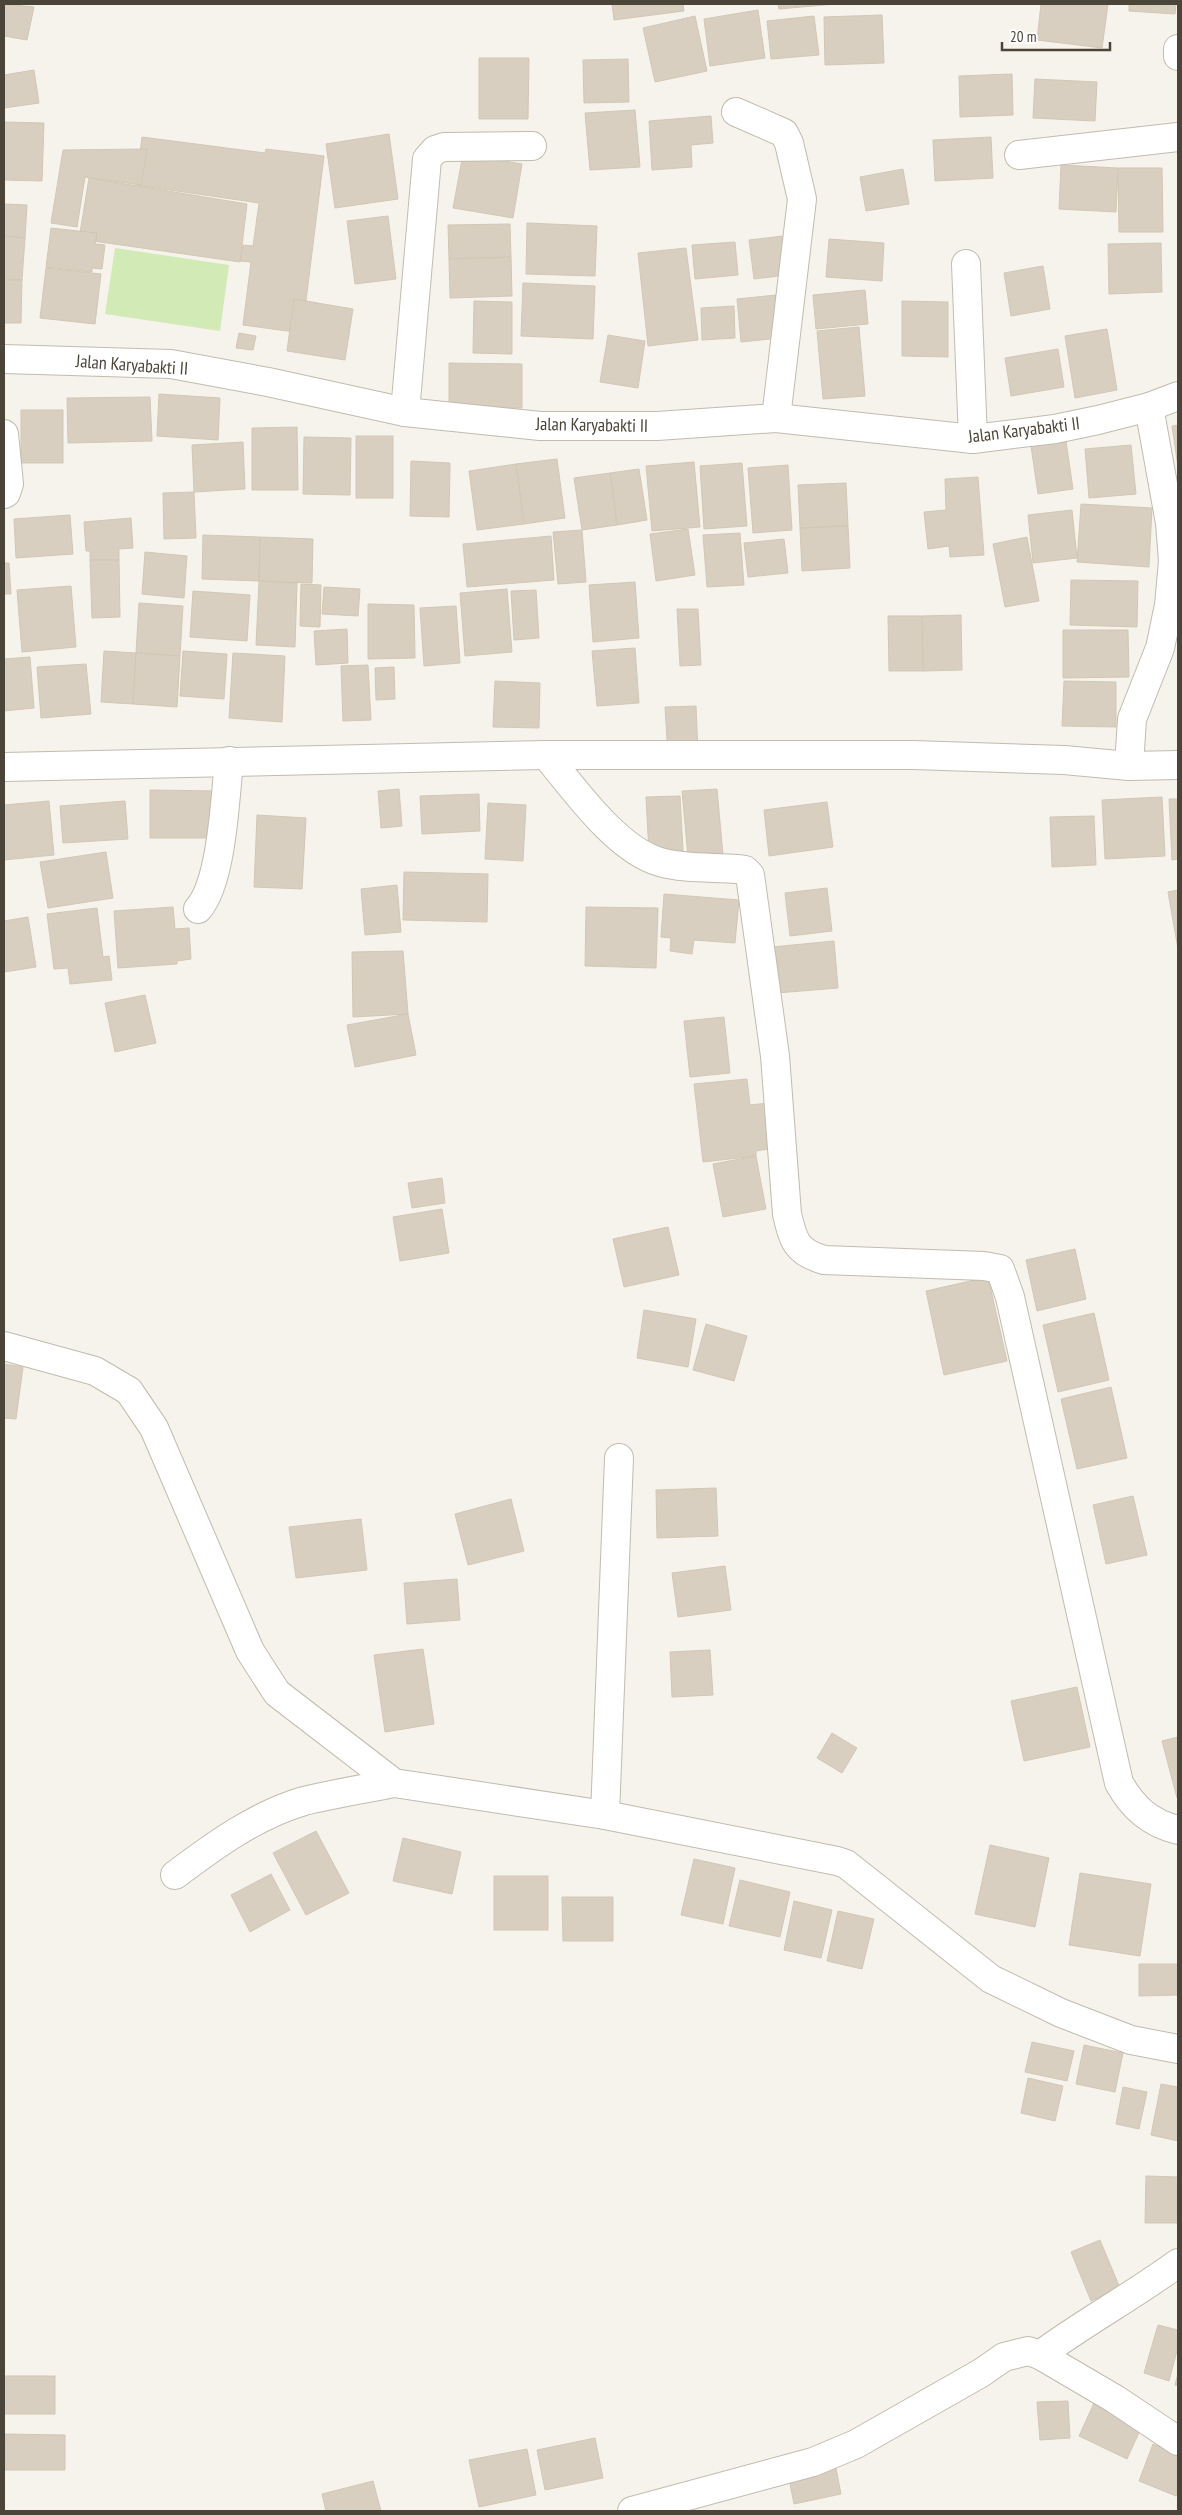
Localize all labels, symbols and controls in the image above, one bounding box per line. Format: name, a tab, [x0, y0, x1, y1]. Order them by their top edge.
scale bar	[1002, 20, 1110, 52]
text: 20 m	[1010, 27, 1036, 46]
street label: Jalan Karyabakti II	[74, 349, 189, 380]
street label: Jalan Karyabakti II	[966, 411, 1081, 448]
street label: Jalan Karyabakti II	[535, 412, 648, 437]

